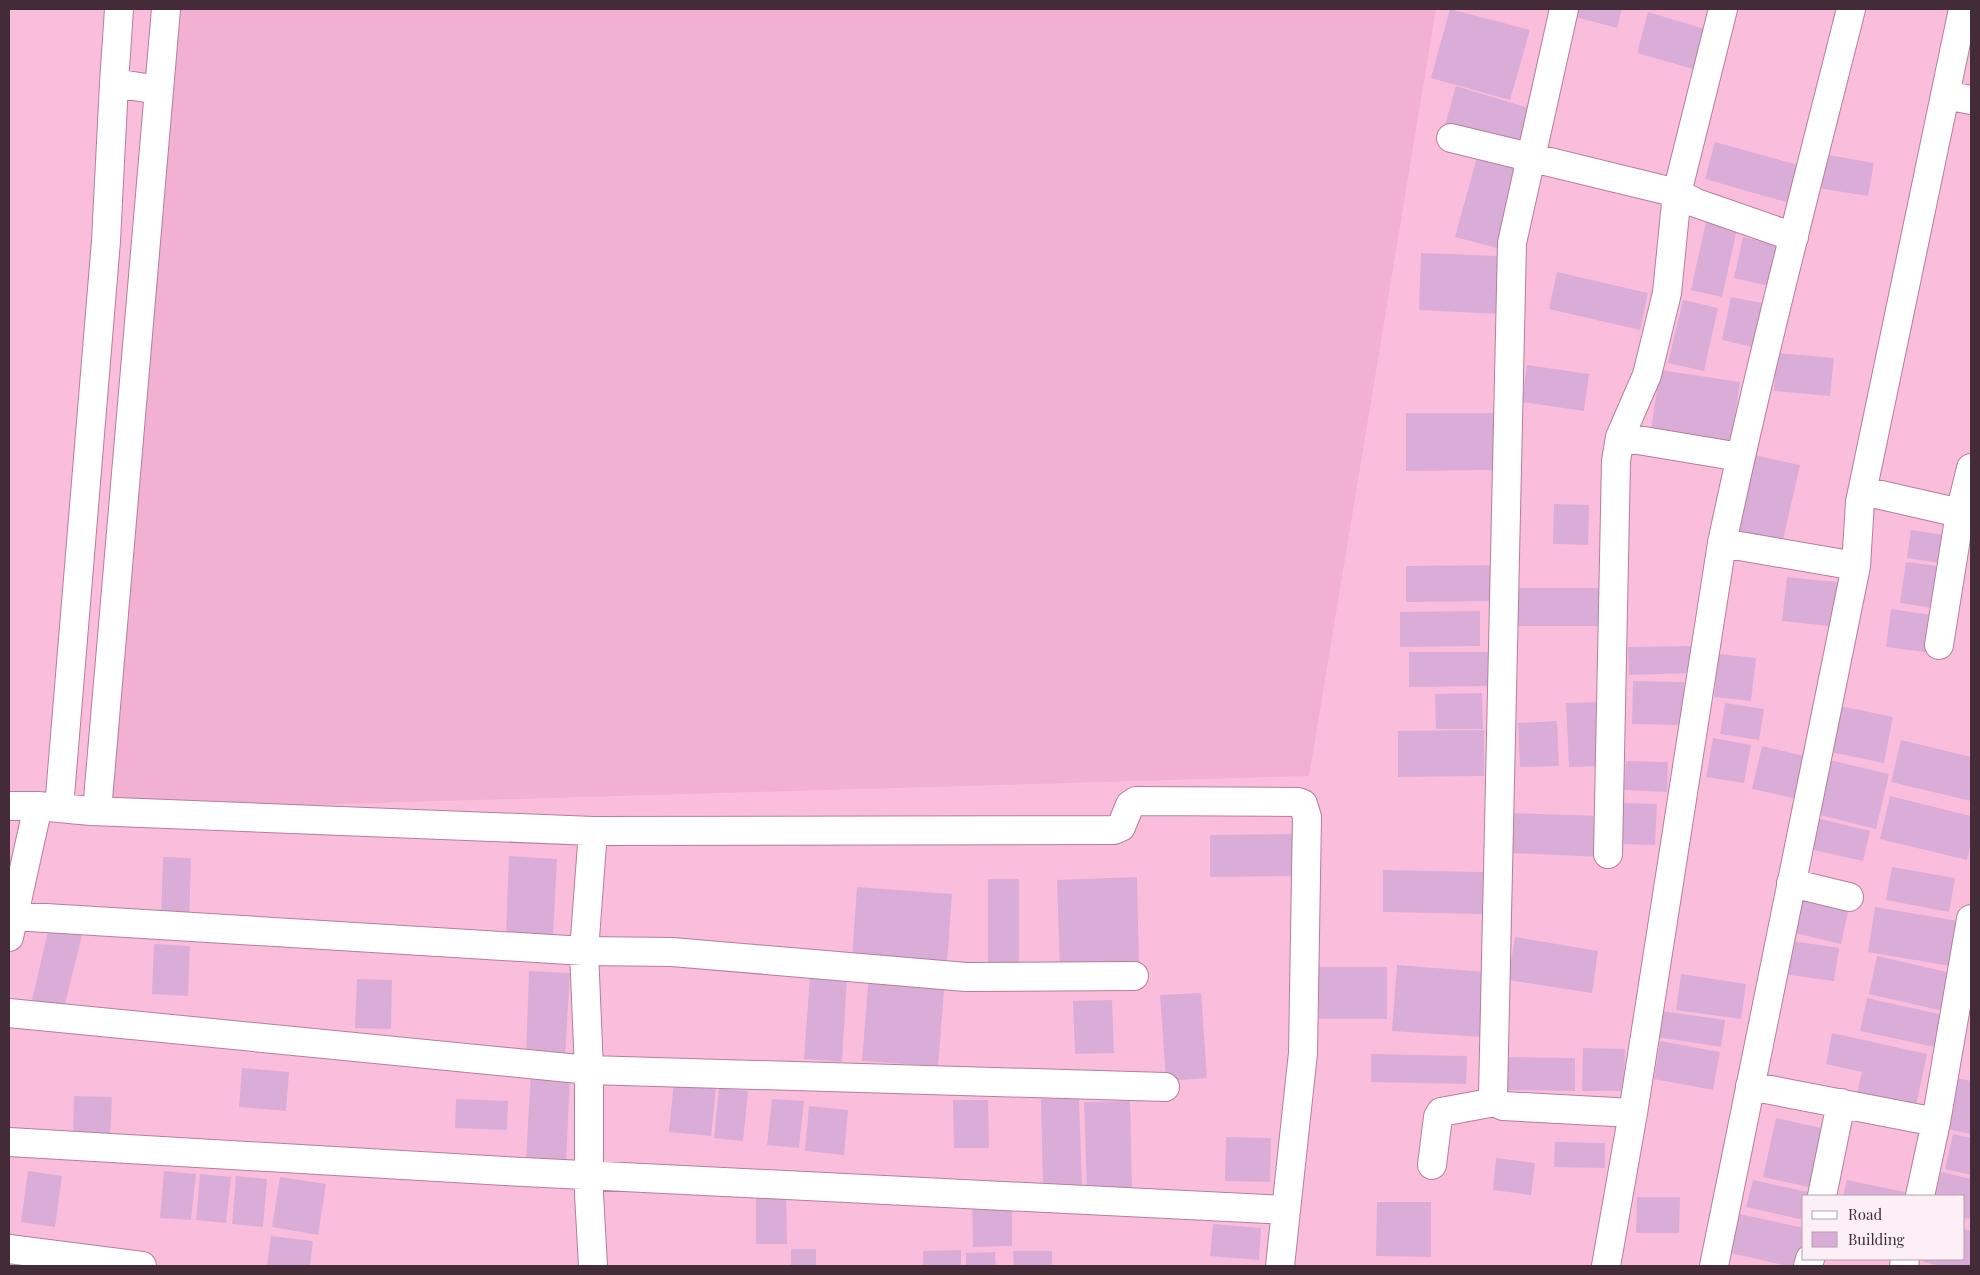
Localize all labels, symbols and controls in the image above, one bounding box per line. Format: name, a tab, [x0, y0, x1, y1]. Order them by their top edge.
legend	[1802, 1195, 1965, 1260]
text: Road	[1848, 1204, 1882, 1224]
text: Building	[1848, 1229, 1905, 1249]

